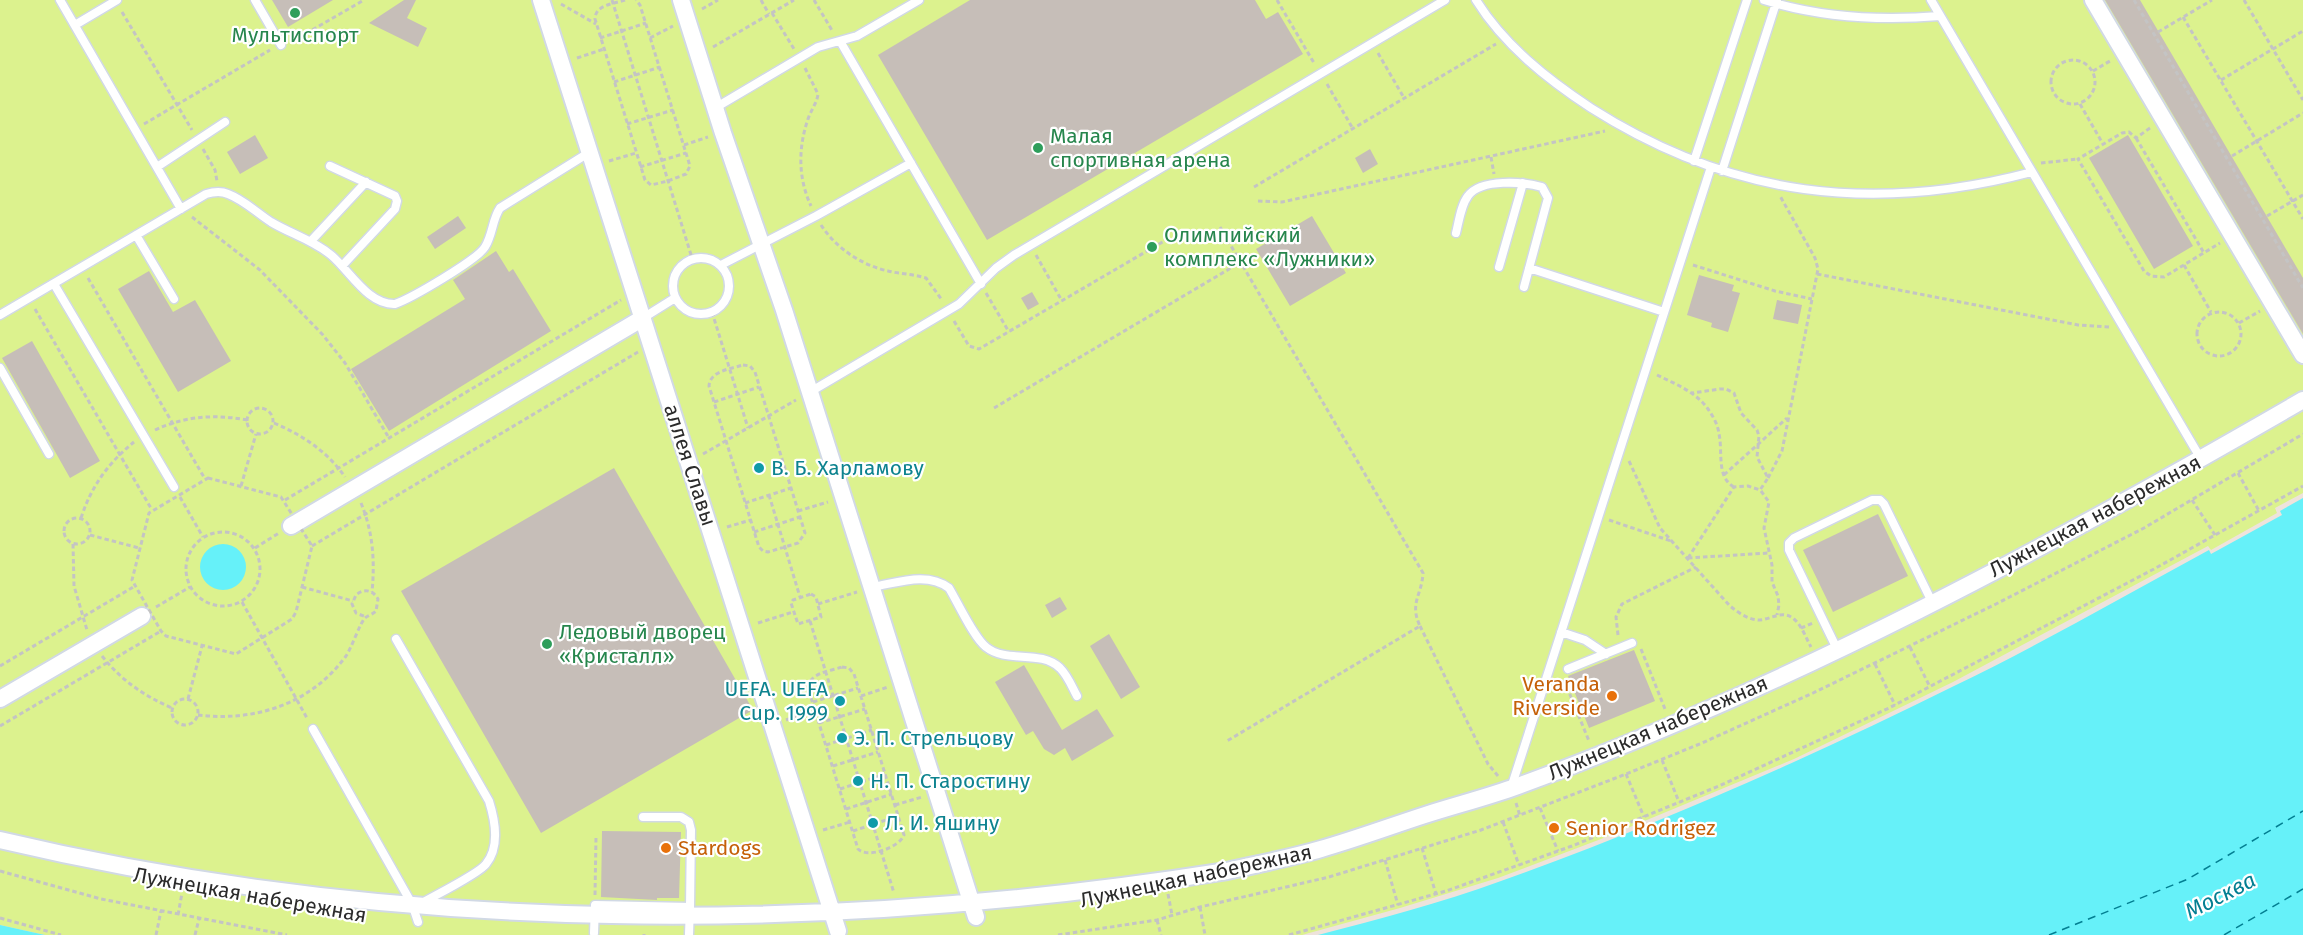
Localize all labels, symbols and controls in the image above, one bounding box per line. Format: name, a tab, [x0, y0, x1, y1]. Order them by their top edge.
marker: Мультиспорт	[288, 6, 302, 20]
place label: Мультиспорт	[232, 22, 359, 48]
place label: Малая спортивная арена	[1050, 123, 1231, 173]
marker: Малая спортивная арена	[1031, 141, 1045, 155]
place label: Олимпийский комплекс «Лужники»	[1164, 222, 1375, 272]
marker: Олимпийский комплекс «Лужники»	[1145, 240, 1159, 254]
street label: аллея Славы	[658, 401, 722, 529]
street label: Лужнецкая набережная	[1985, 449, 2205, 583]
place label: В. Б. Харламову	[771, 455, 924, 481]
marker: В. Б. Харламову	[752, 461, 766, 475]
place label: Ледовый дворец «Кристалл»	[559, 619, 725, 669]
marker: Ледовый дворец «Кристалл»	[540, 637, 554, 651]
street label: Лужнецкая набережная	[1544, 670, 1772, 786]
place label: Veranda Riverside	[1512, 671, 1600, 721]
place label: UEFA. UEFA Cup. 1999	[724, 676, 828, 726]
marker: Veranda Riverside	[1605, 689, 1619, 703]
marker: UEFA. UEFA Cup. 1999	[833, 694, 847, 708]
place label: Э. П. Стрельцову	[854, 725, 1014, 751]
marker: Э. П. Стрельцову	[835, 731, 849, 745]
place label: Н. П. Старостину	[870, 768, 1031, 794]
marker: Н. П. Старостину	[851, 774, 865, 788]
place label: Л. И. Яшину	[885, 810, 1000, 836]
place label: Senior Rodrigez	[1566, 815, 1715, 841]
marker: Л. И. Яшину	[866, 816, 880, 830]
marker: Senior Rodrigez	[1547, 821, 1561, 835]
place label: Stardogs	[678, 835, 761, 861]
street label: Лужнецкая набережная	[1078, 839, 1314, 913]
marker: Stardogs	[659, 841, 673, 855]
street label: Лужнецкая набережная	[131, 862, 369, 928]
water label: Москва	[2180, 866, 2260, 925]

